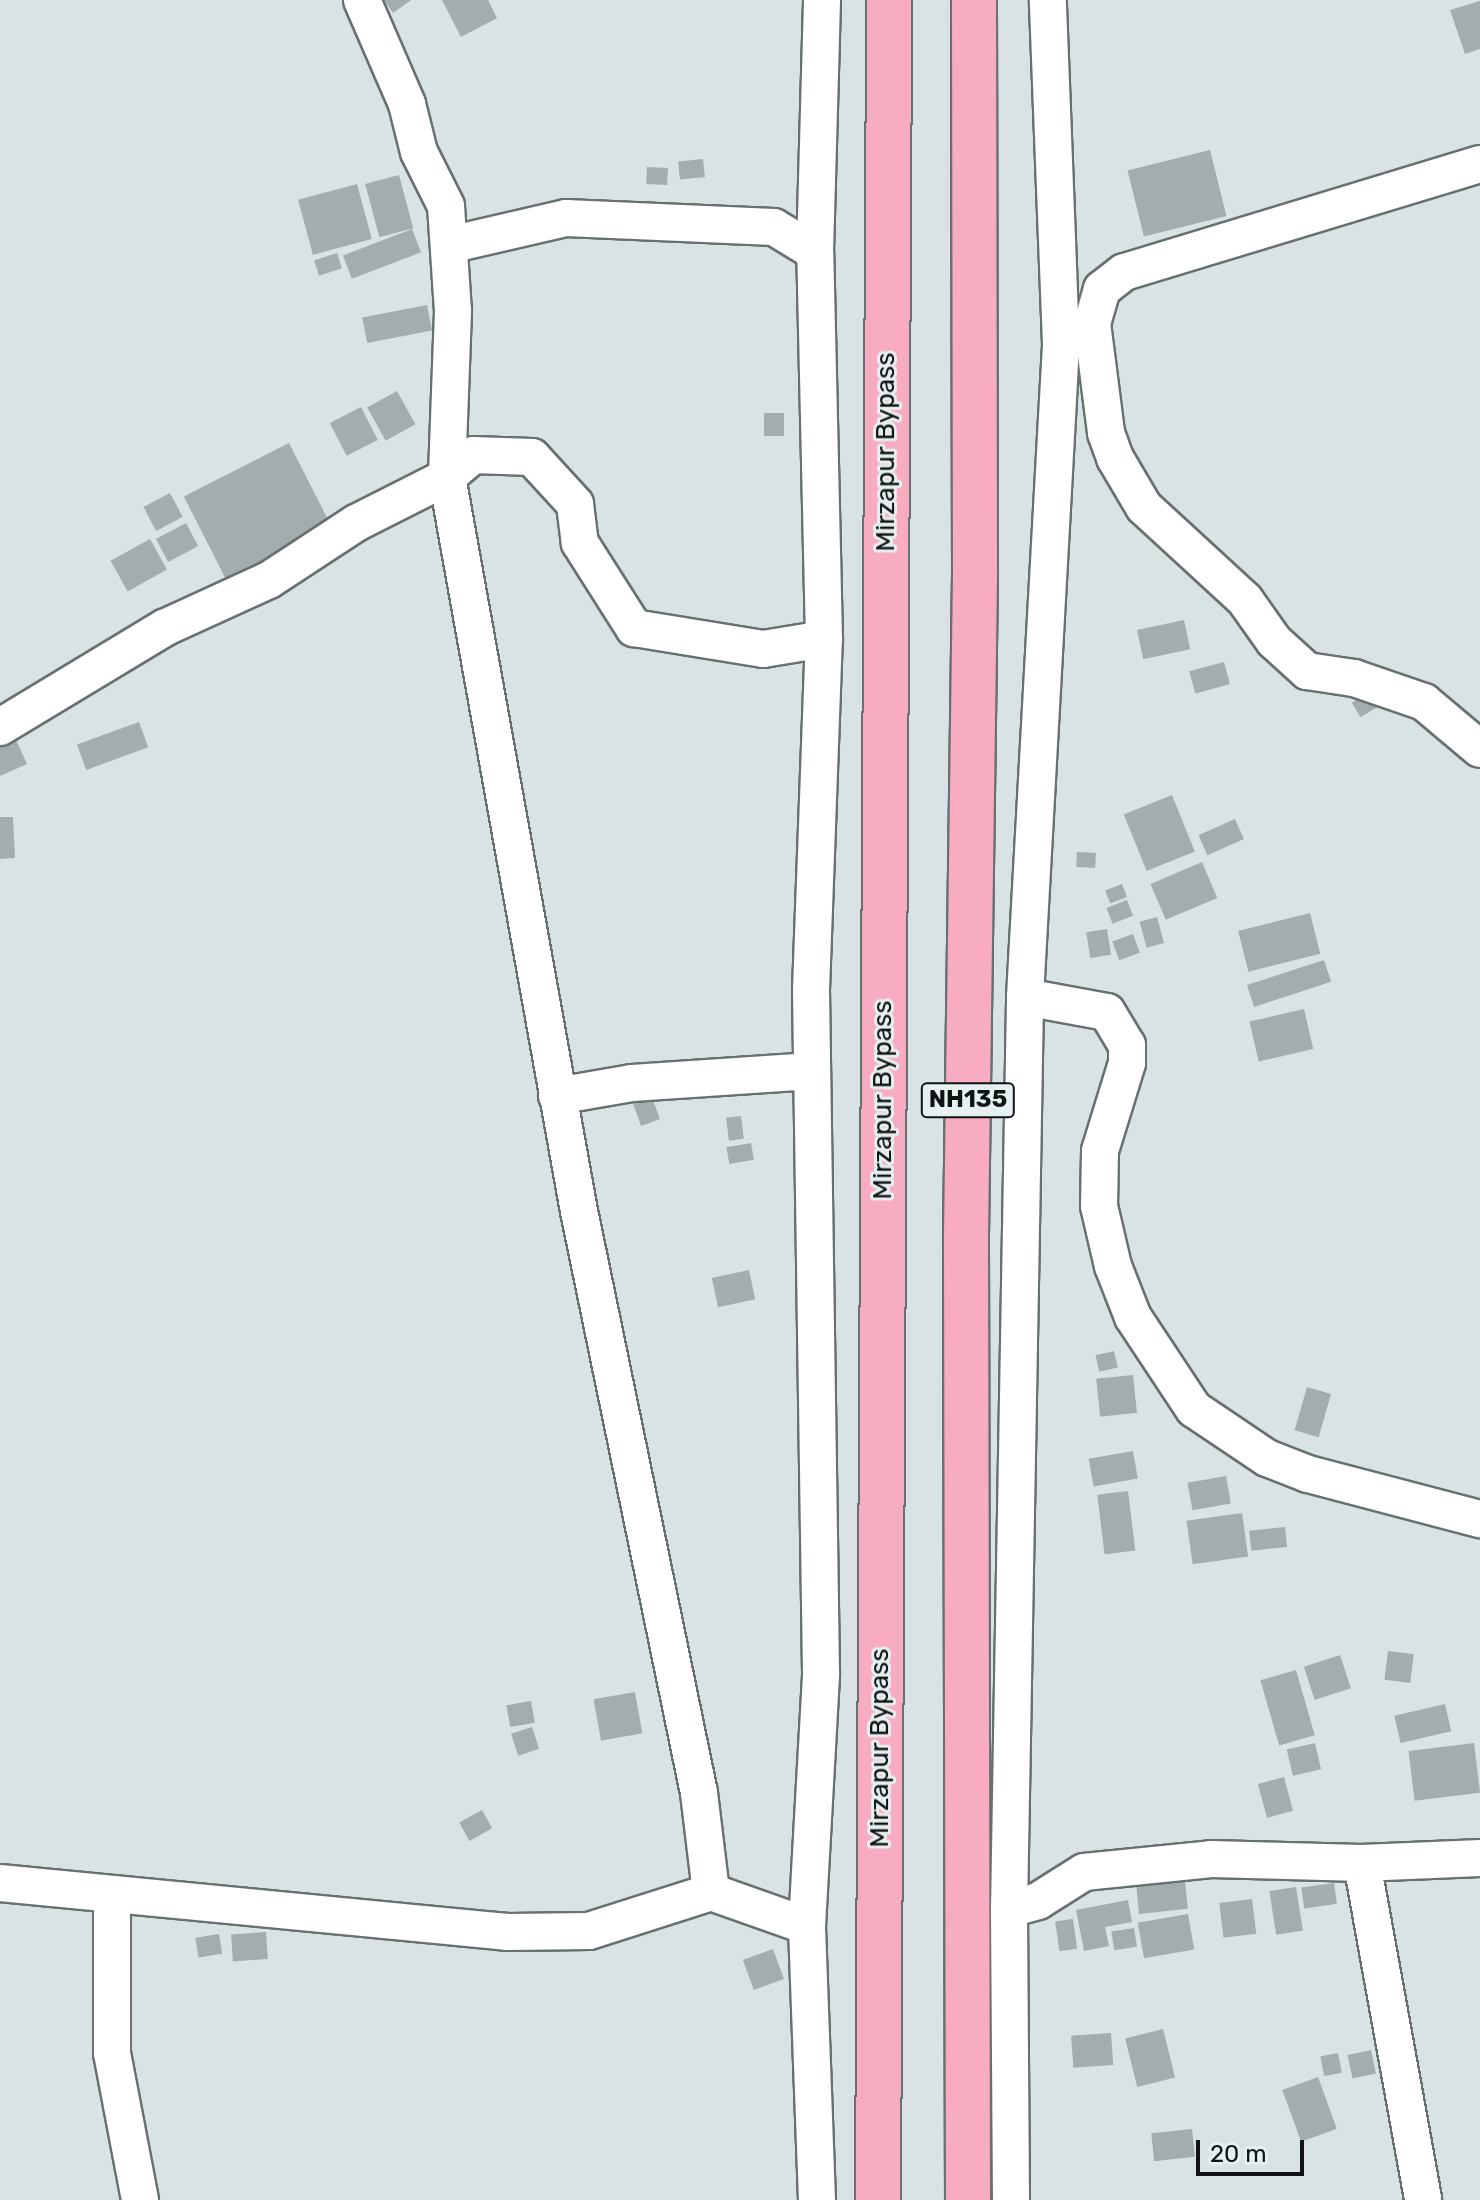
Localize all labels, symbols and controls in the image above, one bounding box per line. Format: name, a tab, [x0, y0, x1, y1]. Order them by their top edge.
street label: Mirzapur Bypass	[870, 352, 902, 552]
street label: Mirzapur Bypass	[867, 1000, 899, 1200]
road number: NH135	[920, 1080, 1016, 1120]
street label: Mirzapur Bypass	[864, 1648, 896, 1848]
scale bar	[1200, 2124, 1308, 2174]
text: 20 m	[1210, 2140, 1267, 2168]

